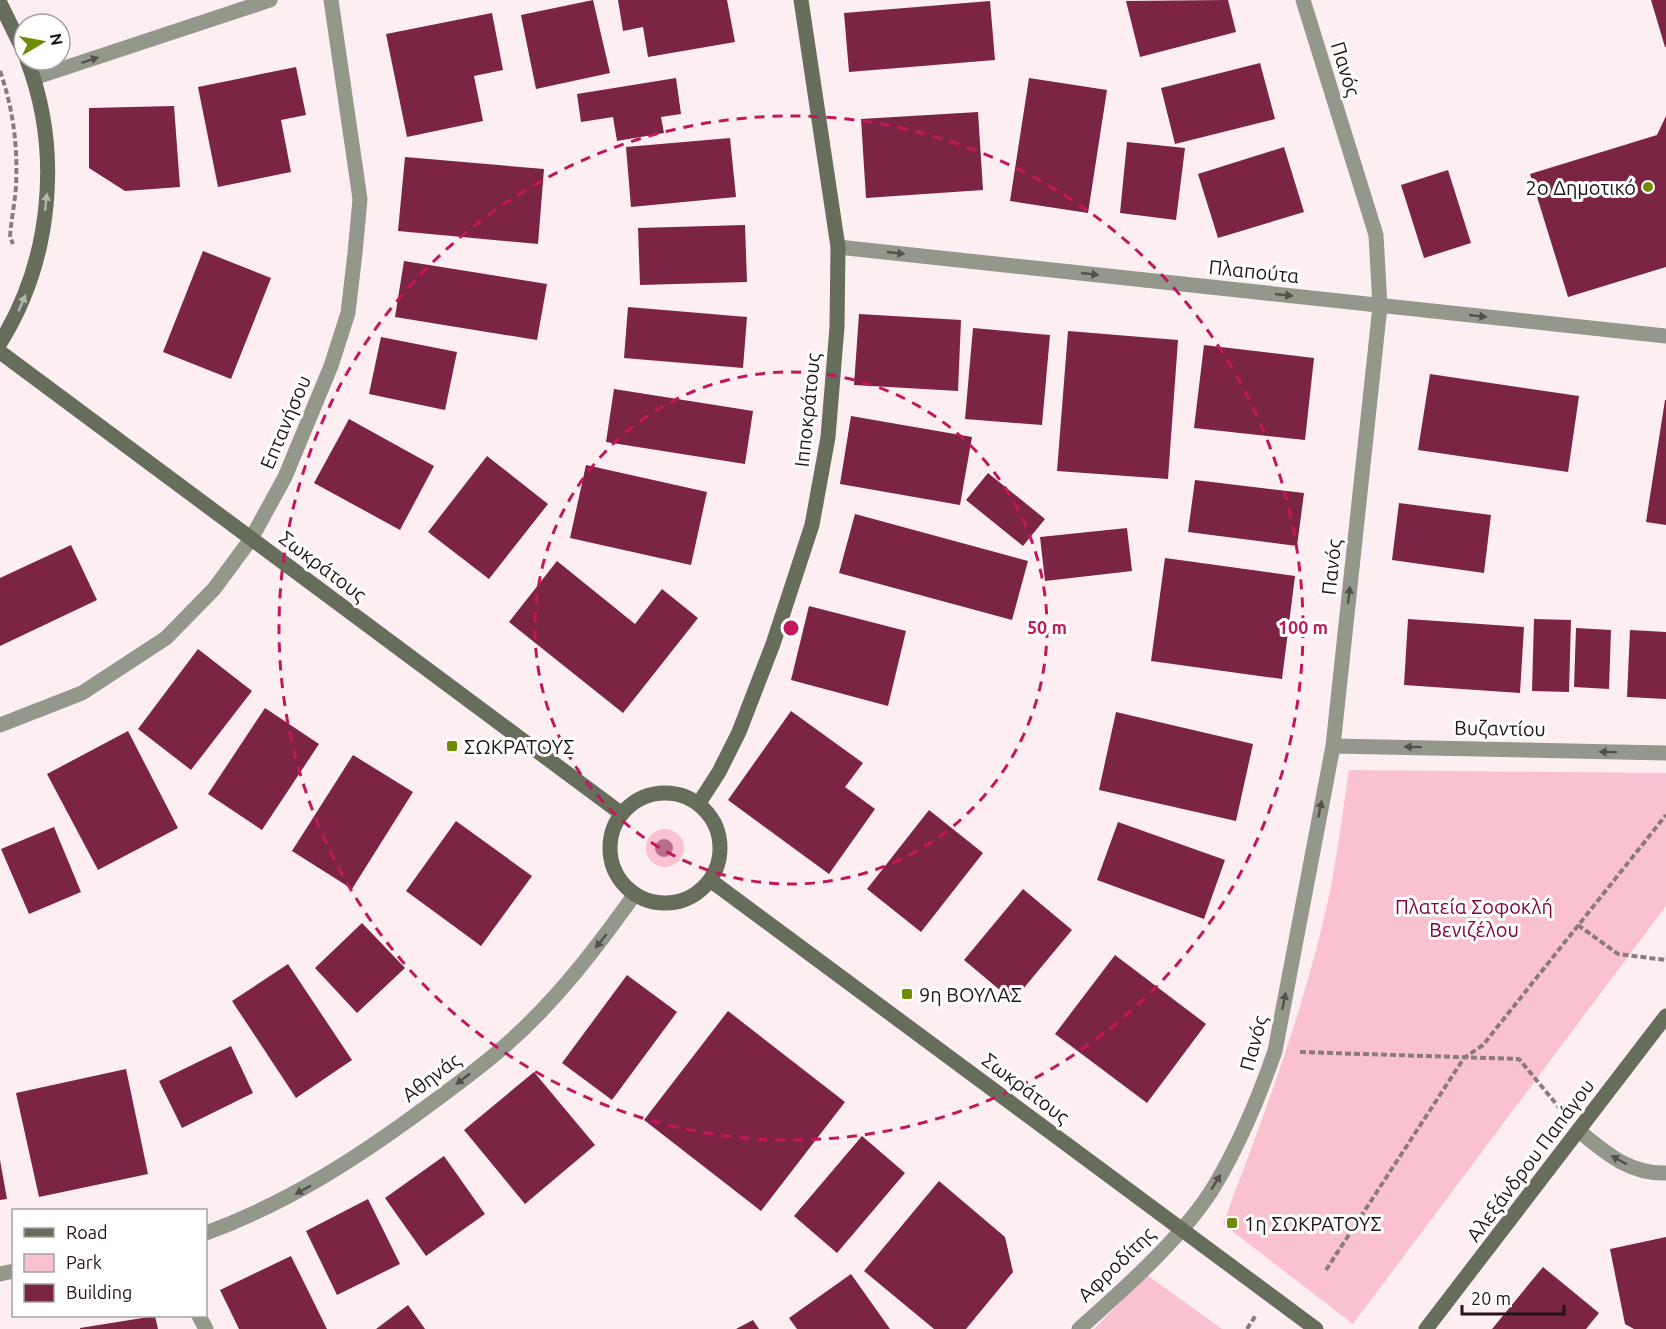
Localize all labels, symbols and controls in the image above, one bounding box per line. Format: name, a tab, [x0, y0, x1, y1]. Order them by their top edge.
north arrow	[12, 12, 72, 72]
text: N	[47, 32, 67, 47]
street label: Πανός	[1327, 39, 1365, 99]
one-way arrow	[81, 55, 99, 64]
place label: 2ο Δημοτικό	[1526, 176, 1636, 199]
marker: 2ο Δημοτικό	[1641, 180, 1655, 194]
one-way arrow	[41, 192, 51, 211]
one-way arrow	[887, 248, 906, 258]
street label: Πλαπούτα	[1208, 255, 1300, 287]
one-way arrow	[1081, 269, 1100, 279]
one-way arrow	[1275, 290, 1294, 300]
one-way arrow	[17, 293, 27, 311]
one-way arrow	[1469, 311, 1488, 321]
street label: Ιπποκράτους	[790, 352, 824, 468]
street label: Επτανήσου	[255, 372, 315, 472]
street label: Σωκράτους	[275, 526, 371, 606]
street label: Πανός	[1317, 538, 1345, 596]
one-way arrow	[1344, 586, 1354, 605]
text: 50 m	[1027, 617, 1067, 637]
text: 100 m	[1278, 617, 1328, 637]
centre of rings	[781, 618, 801, 638]
street label: Βυζαντίου	[1454, 716, 1546, 740]
place label: ΣΩΚΡΑΤΟΥΣ	[464, 735, 574, 758]
marker: ΣΩΚΡΑΤΟΥΣ	[445, 739, 459, 753]
one-way arrow	[1403, 743, 1422, 752]
one-way arrow	[1598, 747, 1617, 757]
one-way arrow	[1316, 800, 1325, 819]
park label: Πλατεία Σοφοκλή Βενιζέλου	[1395, 895, 1553, 941]
one-way arrow	[595, 934, 607, 949]
place label: 9η ΒΟΥΛΑΣ	[919, 983, 1022, 1006]
marker: 9η ΒΟΥΛΑΣ	[900, 987, 914, 1001]
one-way arrow	[1280, 991, 1289, 1010]
street label: Πανός	[1235, 1013, 1271, 1073]
street label: Αθηνάς	[397, 1048, 465, 1106]
street label: Σωκράτους	[978, 1048, 1074, 1128]
one-way arrow	[455, 1072, 471, 1085]
street label: Αλεξάνδρου Παπάγου	[1461, 1074, 1599, 1246]
one-way arrow	[1610, 1156, 1627, 1165]
one-way arrow	[1211, 1173, 1221, 1190]
one-way arrow	[294, 1185, 311, 1195]
legend	[12, 1209, 207, 1317]
place label: 1η ΣΩΚΡΑΤΟΥΣ	[1244, 1212, 1382, 1235]
marker: 1η ΣΩΚΡΑΤΟΥΣ	[1225, 1216, 1239, 1230]
text: Road	[66, 1222, 108, 1242]
street label: Αφροδίτης	[1073, 1222, 1159, 1306]
text: Park	[66, 1252, 102, 1272]
scale bar	[1462, 1278, 1564, 1316]
text: Building	[66, 1282, 132, 1302]
text: 20 m	[1471, 1288, 1511, 1308]

